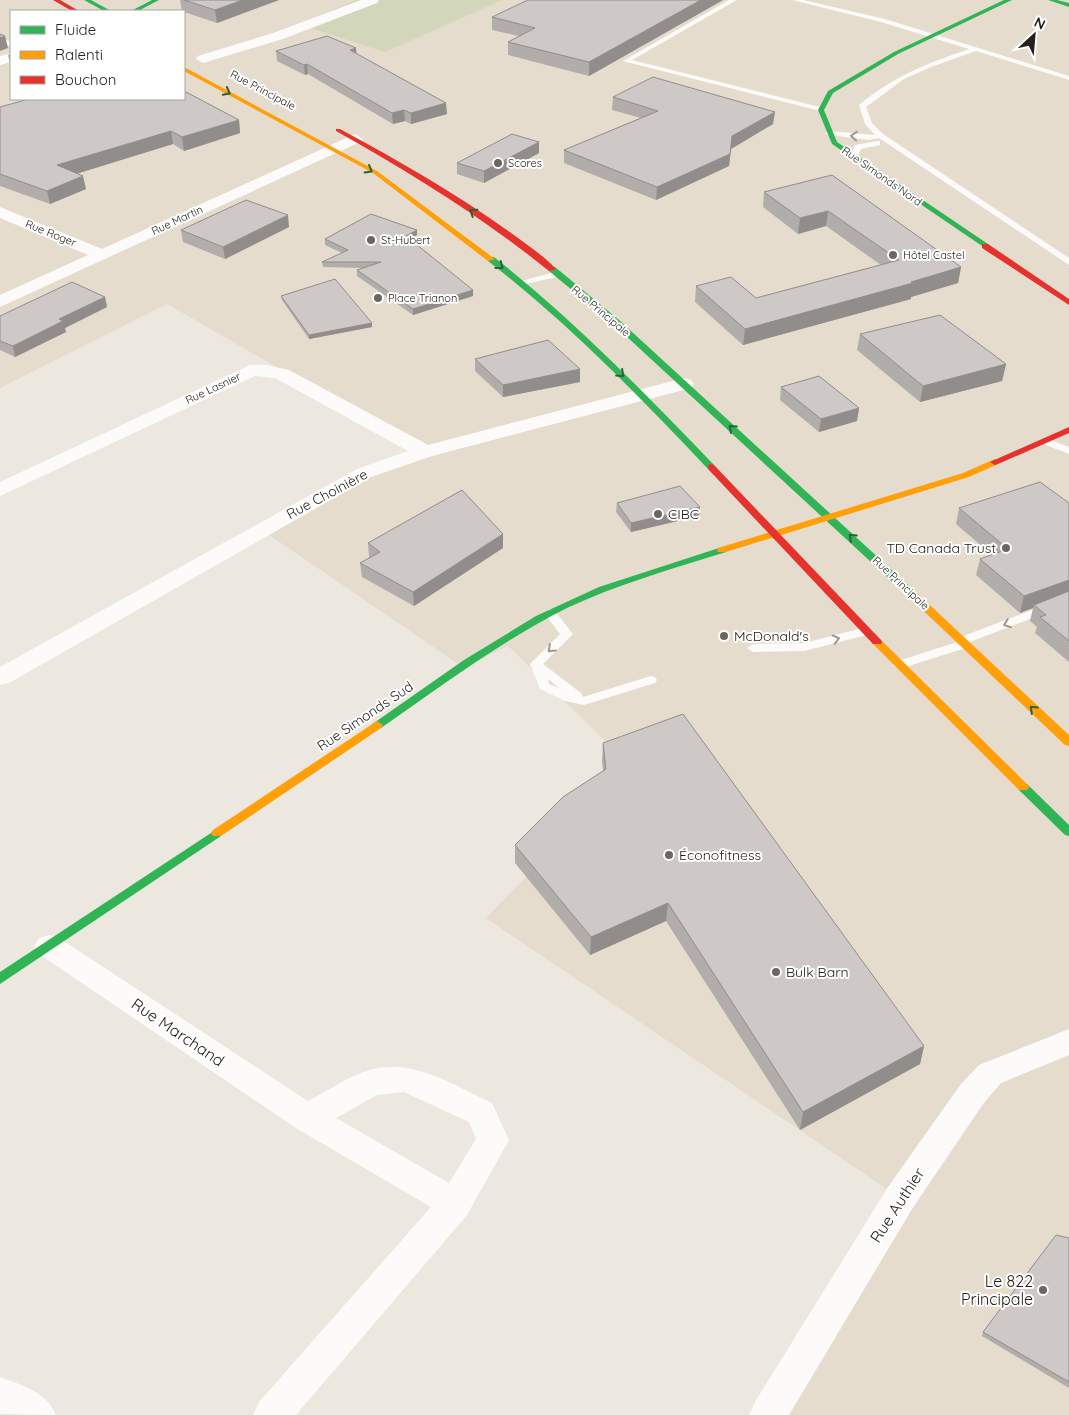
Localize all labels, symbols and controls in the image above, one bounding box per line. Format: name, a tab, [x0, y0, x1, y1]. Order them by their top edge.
legend	[10, 10, 185, 100]
north arrow	[1009, 10, 1059, 60]
text: N	[1031, 13, 1048, 34]
text: Fluide	[55, 20, 96, 39]
text: Ralenti	[55, 45, 103, 64]
street label: Rue Principale	[228, 67, 298, 113]
text: Bouchon	[55, 70, 116, 89]
one-way arrow	[222, 86, 231, 96]
one-way arrow	[850, 131, 858, 142]
street label: Rue Simonds Nord	[839, 143, 925, 209]
place label: Scores	[508, 156, 542, 170]
marker: Scores	[492, 157, 504, 169]
one-way arrow	[364, 163, 373, 173]
street label: Rue Martin	[149, 202, 205, 238]
one-way arrow	[469, 209, 478, 218]
street label: Rue Roger	[23, 216, 79, 250]
place label: St-Hubert	[381, 233, 430, 247]
marker: St-Hubert	[365, 234, 377, 246]
place label: Hôtel Castel	[903, 248, 964, 262]
marker: Hôtel Castel	[887, 249, 899, 261]
one-way arrow	[494, 260, 504, 269]
street label: Rue Principale	[569, 282, 633, 340]
place label: Place Trianon	[388, 291, 457, 305]
marker: Place Trianon	[372, 292, 384, 304]
one-way arrow	[616, 368, 625, 377]
street label: Rue Lasnier	[183, 369, 244, 407]
one-way arrow	[728, 424, 737, 433]
street label: Rue Choinière	[283, 465, 371, 523]
place label: CIBC	[668, 505, 699, 523]
marker: CIBC	[652, 508, 664, 520]
one-way arrow	[848, 534, 857, 543]
place label: TD Canada Trust	[886, 539, 996, 557]
marker: TD Canada Trust	[1000, 542, 1012, 554]
street label: Rue Principale	[870, 553, 932, 613]
one-way arrow	[1003, 618, 1012, 628]
place label: McDonald's	[734, 627, 809, 645]
marker: McDonald's	[718, 630, 730, 642]
one-way arrow	[831, 634, 840, 645]
one-way arrow	[548, 643, 557, 652]
street label: Rue Simonds Sud	[313, 677, 417, 755]
one-way arrow	[1030, 706, 1039, 715]
place label: Éconofitness	[679, 846, 761, 864]
marker: Éconofitness	[663, 849, 675, 861]
place label: Bulk Barn	[786, 963, 849, 981]
marker: Bulk Barn	[770, 966, 782, 978]
street label: Rue Marchand	[128, 994, 228, 1070]
street label: Rue Authier	[865, 1164, 929, 1246]
place label: Le 822 Principale	[961, 1271, 1033, 1309]
marker: Le 822 Principale	[1037, 1284, 1049, 1296]

